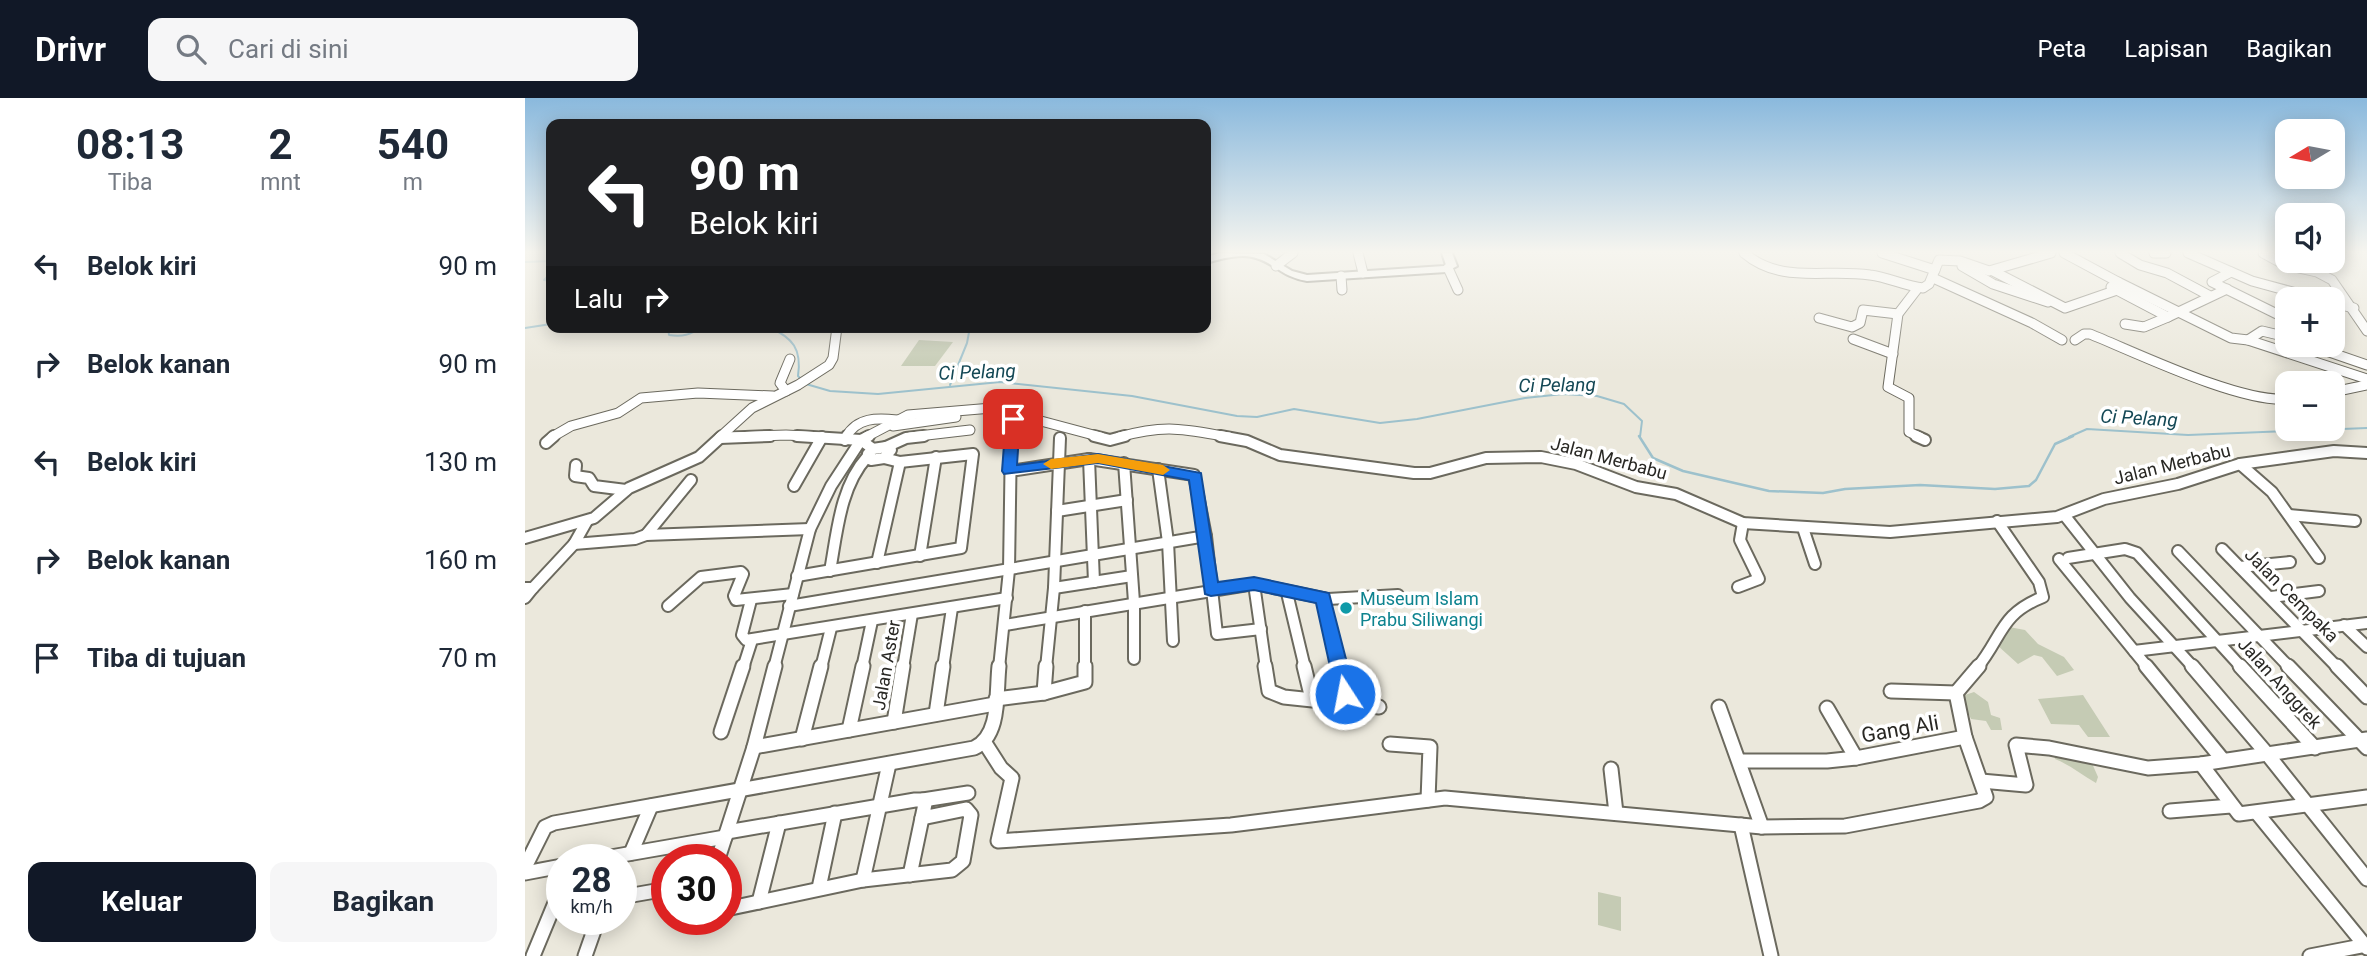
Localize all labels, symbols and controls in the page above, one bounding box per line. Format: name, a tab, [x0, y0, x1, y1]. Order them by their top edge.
search box	[148, 18, 638, 81]
text: Drivr	[35, 30, 106, 69]
icon: search	[172, 30, 210, 68]
text: Cari di sini	[228, 34, 349, 64]
text: Peta	[2038, 35, 2086, 63]
text: Lapisan	[2124, 35, 2208, 63]
text: Bagikan	[2246, 35, 2332, 63]
north arrow	[2275, 119, 2345, 189]
map controls	[2275, 119, 2345, 441]
text: 08:13	[76, 120, 184, 169]
text: 2	[268, 120, 293, 169]
text: 540	[377, 120, 449, 169]
text: 90 m	[689, 145, 800, 202]
icon: left	[574, 147, 665, 238]
text: Tiba	[108, 169, 153, 196]
text: mnt	[260, 169, 301, 196]
text: m	[403, 169, 423, 196]
button: sound	[2275, 203, 2345, 273]
text: Belok kiri	[689, 204, 819, 242]
icon: left	[28, 247, 66, 285]
text: Belok kiri	[87, 251, 197, 281]
text: 90 m	[439, 251, 497, 281]
icon: right	[637, 280, 675, 318]
text: Lalu	[574, 284, 623, 314]
button: +	[2275, 287, 2345, 357]
icon: right	[28, 345, 66, 383]
text: Belok kanan	[87, 349, 230, 379]
text: 90 m	[439, 349, 497, 379]
water label: Ci Pelang	[938, 359, 1016, 385]
button: −	[2275, 371, 2345, 441]
water label: Ci Pelang	[1518, 373, 1596, 397]
pin	[983, 389, 1043, 449]
icon: arrive	[994, 400, 1032, 438]
water label: Ci Pelang	[2100, 404, 2178, 432]
street label: Jalan Merbabu	[1549, 432, 1669, 484]
street label: Jalan Merbabu	[2111, 439, 2233, 489]
icon: left	[28, 443, 66, 481]
text: Belok kiri	[87, 447, 197, 477]
text: 130 m	[424, 447, 497, 477]
icon: right	[28, 541, 66, 579]
street label: Jalan Cempaka	[2241, 544, 2343, 646]
text: Belok kanan	[87, 545, 230, 575]
text: 160 m	[424, 545, 497, 575]
place label: Museum Islam Prabu Siliwangi	[1360, 588, 1483, 630]
marker: Museum Islam Prabu Siliwangi	[1338, 600, 1354, 616]
street label: Jalan Aster	[868, 618, 904, 712]
street label: Jalan Anggrek	[2234, 633, 2327, 733]
icon: arrive	[28, 639, 66, 677]
text: Tiba di tujuan	[87, 643, 246, 673]
text: 70 m	[439, 643, 497, 673]
position arrow	[1308, 657, 1382, 731]
street label: Gang Ali	[1859, 710, 1941, 748]
speed limit sign: 30	[651, 844, 742, 935]
text: 28	[571, 860, 612, 901]
button: Keluar	[28, 862, 256, 942]
button: Bagikan	[270, 862, 497, 942]
text: km/h	[570, 896, 613, 917]

